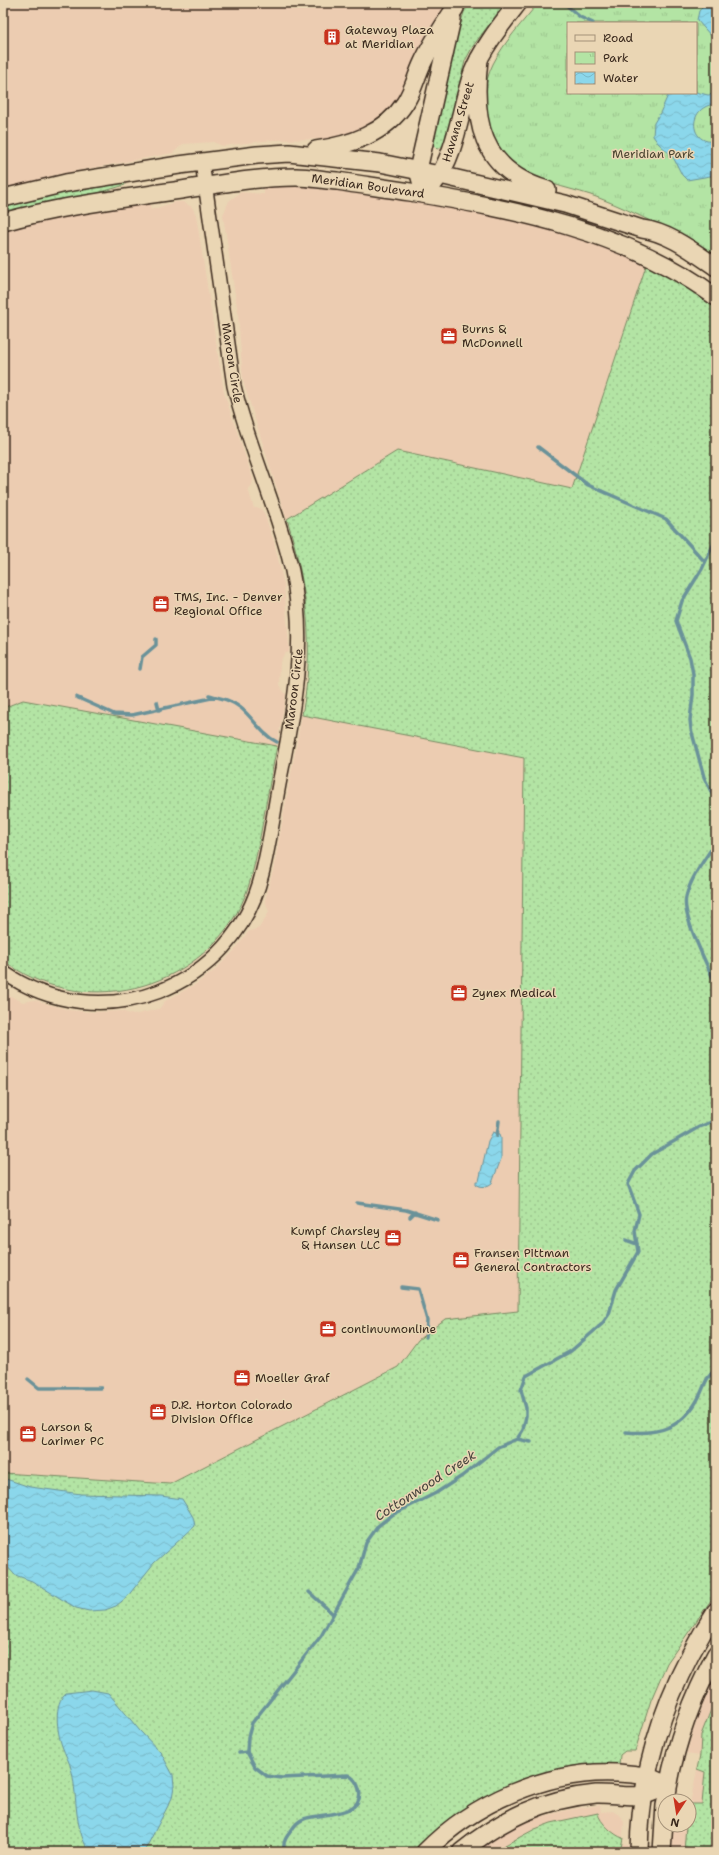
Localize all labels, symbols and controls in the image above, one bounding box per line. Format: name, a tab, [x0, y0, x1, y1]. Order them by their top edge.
place label: Gateway Plaza at Meridian	[345, 22, 434, 52]
legend	[567, 22, 697, 94]
building icon: Gateway Plaza at Meridian	[322, 27, 342, 47]
text: Road	[603, 30, 634, 46]
text: Park	[603, 50, 629, 66]
text: Water	[603, 70, 639, 86]
street label: Havana Street	[438, 80, 478, 164]
park label: Meridian Park	[612, 146, 694, 162]
street label: Meridian Boulevard	[311, 170, 426, 202]
place label: Burns & McDonnell	[462, 321, 523, 351]
street label: Maroon Circle	[218, 322, 246, 405]
office icon: Burns & McDonnell	[439, 326, 459, 346]
place label: TMS, Inc. - Denver Regional Office	[174, 589, 283, 619]
office icon: TMS, Inc. - Denver Regional Office	[151, 594, 171, 614]
street label: Maroon Circle	[281, 647, 307, 730]
office icon: Zynex Medical	[449, 983, 469, 1003]
place label: Zynex Medical	[472, 985, 556, 1001]
place label: Kumpf Charsley & Hansen LLC	[291, 1223, 380, 1253]
office icon: Kumpf Charsley & Hansen LLC	[383, 1228, 403, 1248]
place label: Fransen Pittman General Contractors	[474, 1245, 591, 1275]
office icon: Fransen Pittman General Contractors	[451, 1250, 471, 1270]
office icon: continuumonline	[318, 1319, 338, 1339]
place label: continuumonline	[341, 1321, 436, 1337]
office icon: Moeller Graf	[232, 1368, 252, 1388]
place label: Moeller Graf	[255, 1370, 330, 1386]
place label: D.R. Horton Colorado Division Office	[171, 1397, 292, 1427]
office icon: D.R. Horton Colorado Division Office	[148, 1402, 168, 1422]
place label: Larson & Larimer PC	[41, 1419, 104, 1449]
office icon: Larson & Larimer PC	[18, 1424, 38, 1444]
water label: Cottonwood Creek	[371, 1446, 480, 1524]
north arrow	[657, 1793, 697, 1833]
text: N	[669, 1814, 681, 1831]

